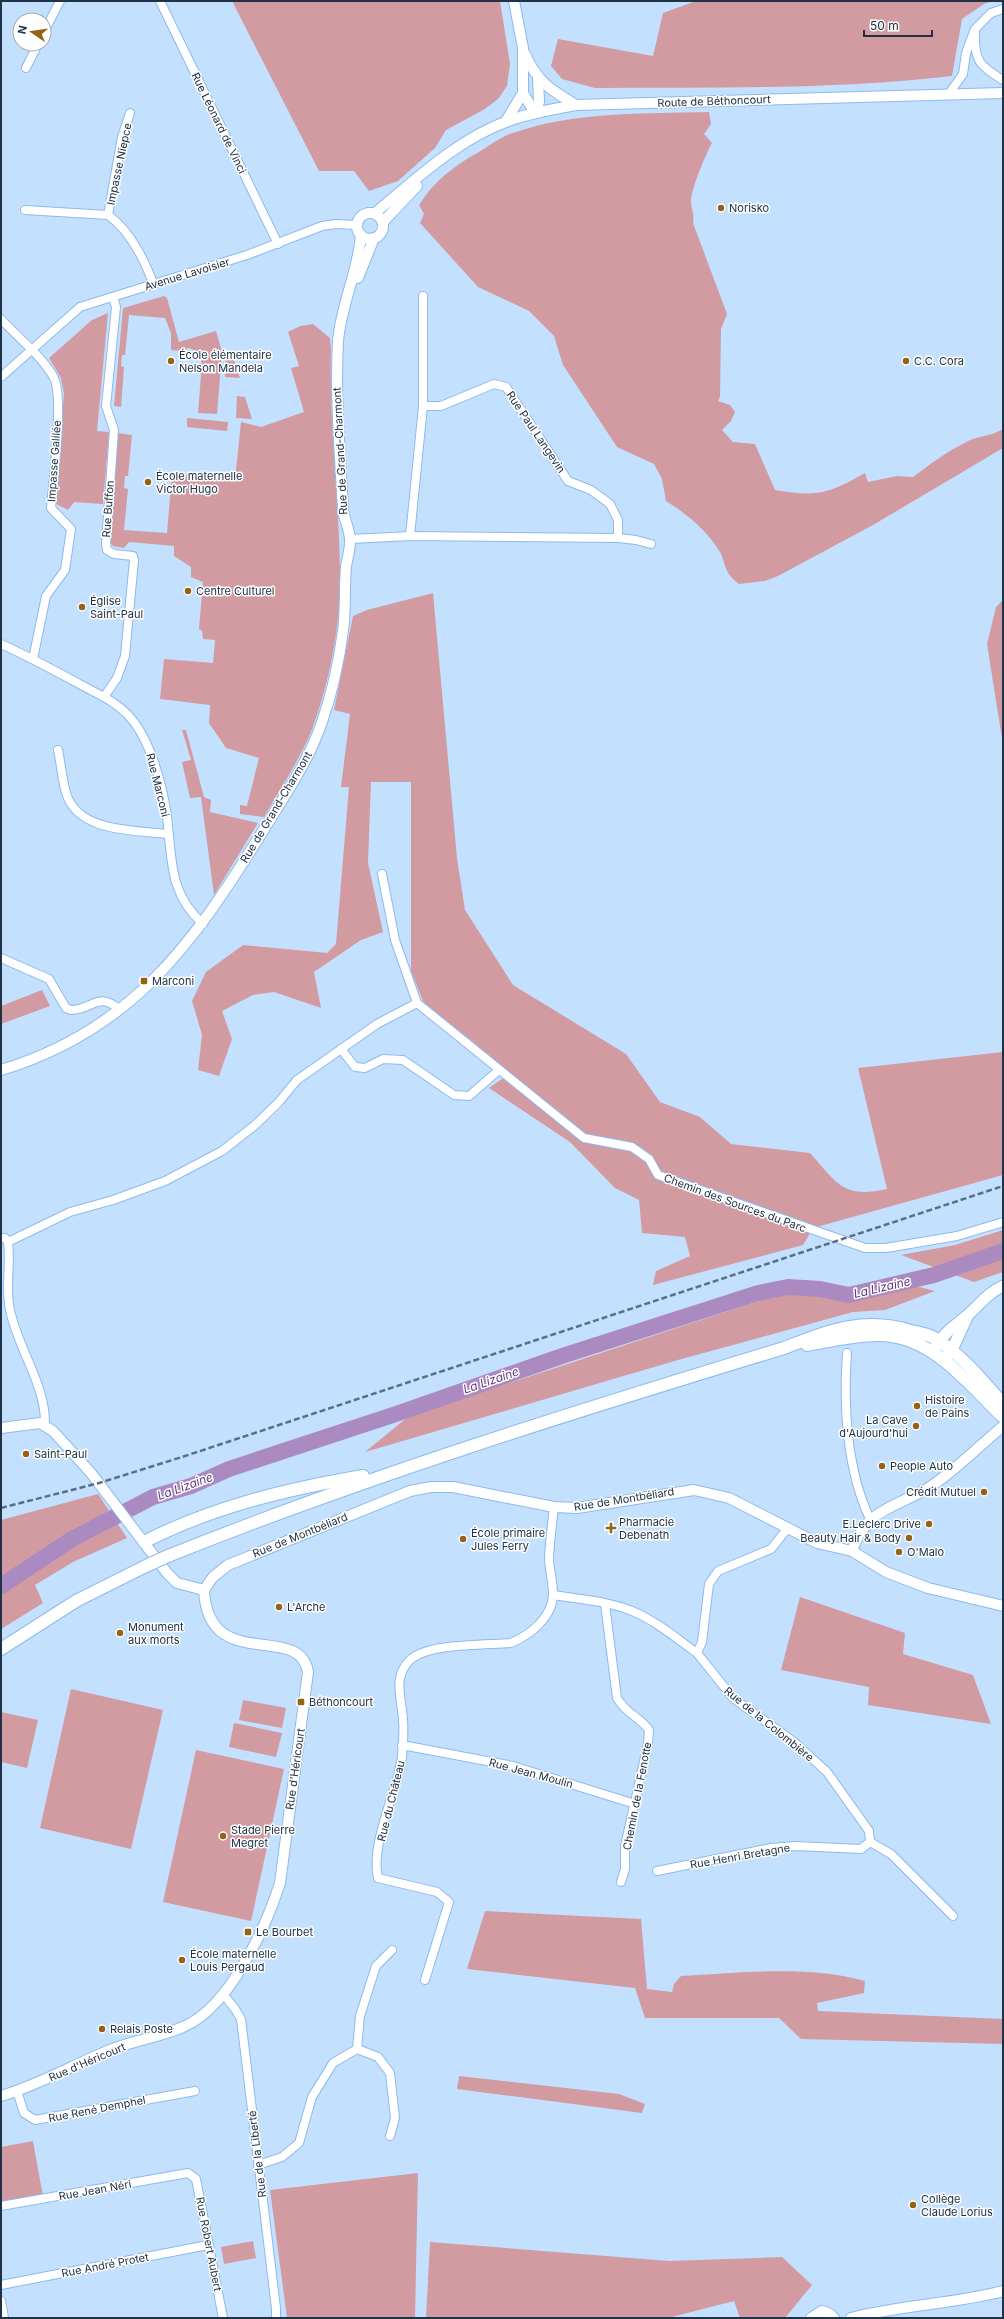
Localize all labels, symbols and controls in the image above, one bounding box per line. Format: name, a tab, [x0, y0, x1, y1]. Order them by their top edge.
north arrow	[12, 12, 52, 52]
scale bar	[864, 12, 932, 38]
text: 50 m	[870, 18, 899, 33]
text: N	[14, 24, 30, 35]
street label: Rue Léonard de Vinci	[188, 70, 250, 176]
street label: Route de Béthoncourt	[657, 92, 771, 110]
street label: Impasse Niepce	[103, 122, 135, 206]
place label: Norisko	[729, 201, 769, 215]
marker: Norisko	[716, 203, 726, 213]
street label: Avenue Lavoisier	[143, 254, 231, 294]
place label: École élémentaire Nelson Mandela	[179, 348, 272, 375]
place label: C.C. Cora	[914, 354, 964, 368]
marker: École élémentaire Nelson Mandela	[166, 356, 176, 366]
marker: C.C. Cora	[901, 356, 911, 366]
street label: Rue de Grand-Charmont	[330, 387, 350, 515]
street label: Rue Paul Langevin	[503, 388, 569, 476]
street label: Impasse Galilée	[44, 420, 64, 502]
place label: École maternelle Victor Hugo	[156, 469, 242, 496]
marker: École maternelle Victor Hugo	[143, 477, 153, 487]
street label: Rue Buffon	[99, 480, 117, 538]
place label: Centre Culturel	[196, 584, 275, 598]
marker: Centre Culturel	[183, 586, 193, 596]
place label: Église Saint-Paul	[90, 594, 143, 621]
marker: Église Saint-Paul	[77, 602, 87, 612]
street label: Rue de Grand-Charmont	[237, 748, 315, 865]
street label: Rue Marconi	[143, 752, 173, 818]
place label: Marconi	[152, 974, 194, 988]
marker: Marconi	[139, 976, 149, 986]
street label: Chemin des Sources du Parc	[662, 1171, 808, 1235]
water label: La Lizaine	[852, 1273, 912, 1301]
water label: La Lizaine	[461, 1363, 521, 1397]
place label: Histoire de Pains	[925, 1393, 970, 1420]
marker: Histoire de Pains	[912, 1401, 922, 1411]
place label: La Cave d'Aujourd'hui	[839, 1413, 908, 1440]
marker: La Cave d'Aujourd'hui	[911, 1421, 921, 1431]
place label: Saint-Paul	[34, 1447, 87, 1461]
marker: Saint-Paul	[21, 1449, 31, 1459]
place label: People Auto	[890, 1459, 953, 1473]
marker: People Auto	[877, 1461, 887, 1471]
water label: La Lizaine	[155, 1469, 215, 1503]
street label: Rue de Montbéliard	[573, 1484, 675, 1514]
place label: Crédit Mutuel	[906, 1485, 976, 1499]
marker: Crédit Mutuel	[979, 1487, 989, 1497]
street label: Rue de Montbéliard	[250, 1510, 350, 1560]
place label: Pharmacie Debenath	[619, 1515, 674, 1542]
place label: E.Leclerc Drive	[843, 1517, 921, 1531]
marker: E.Leclerc Drive	[924, 1519, 934, 1529]
marker: Pharmacie Debenath	[606, 1523, 616, 1533]
place label: École primaire Jules Ferry	[471, 1526, 545, 1553]
place label: Beauty Hair & Body	[800, 1531, 901, 1545]
marker: Beauty Hair & Body	[904, 1533, 914, 1543]
marker: École primaire Jules Ferry	[458, 1534, 468, 1544]
place label: O'Malo	[907, 1545, 944, 1559]
marker: O'Malo	[894, 1547, 904, 1557]
place label: L'Arche	[287, 1600, 325, 1614]
marker: L'Arche	[274, 1602, 284, 1612]
place label: Monument aux morts	[128, 1620, 184, 1647]
marker: Monument aux morts	[115, 1628, 125, 1638]
street label: Rue de la Colombière	[721, 1684, 817, 1764]
place label: Béthoncourt	[309, 1695, 374, 1709]
marker: Béthoncourt	[296, 1697, 306, 1707]
street label: Rue d'Héricourt	[282, 1727, 308, 1811]
street label: Chemin de la Fenotte	[620, 1741, 654, 1851]
street label: Rue Jean Moulin	[487, 1755, 575, 1791]
street label: Rue du Château	[374, 1759, 408, 1843]
place label: Stade Pierre Megret	[231, 1823, 295, 1850]
marker: Stade Pierre Megret	[218, 1831, 228, 1841]
street label: Rue Henri Bretagne	[689, 1840, 791, 1872]
place label: Le Bourbet	[256, 1925, 313, 1939]
marker: Le Bourbet	[243, 1927, 253, 1937]
place label: École maternelle Louis Pergaud	[190, 1947, 276, 1974]
marker: École maternelle Louis Pergaud	[177, 1955, 187, 1965]
place label: Relais Poste	[110, 2022, 173, 2036]
marker: Relais Poste	[97, 2024, 107, 2034]
street label: Rue d'Héricourt	[47, 2039, 128, 2084]
street label: Rue René Demphel	[47, 2093, 147, 2125]
street label: Rue de la Liberté	[245, 2110, 269, 2198]
street label: Rue Jean Néri	[58, 2177, 132, 2203]
place label: Collège Claude Lorius	[921, 2192, 993, 2219]
street label: Rue Robert Aubert	[193, 2196, 225, 2293]
marker: Collège Claude Lorius	[908, 2200, 918, 2210]
street label: Rue André Protet	[60, 2250, 150, 2280]

